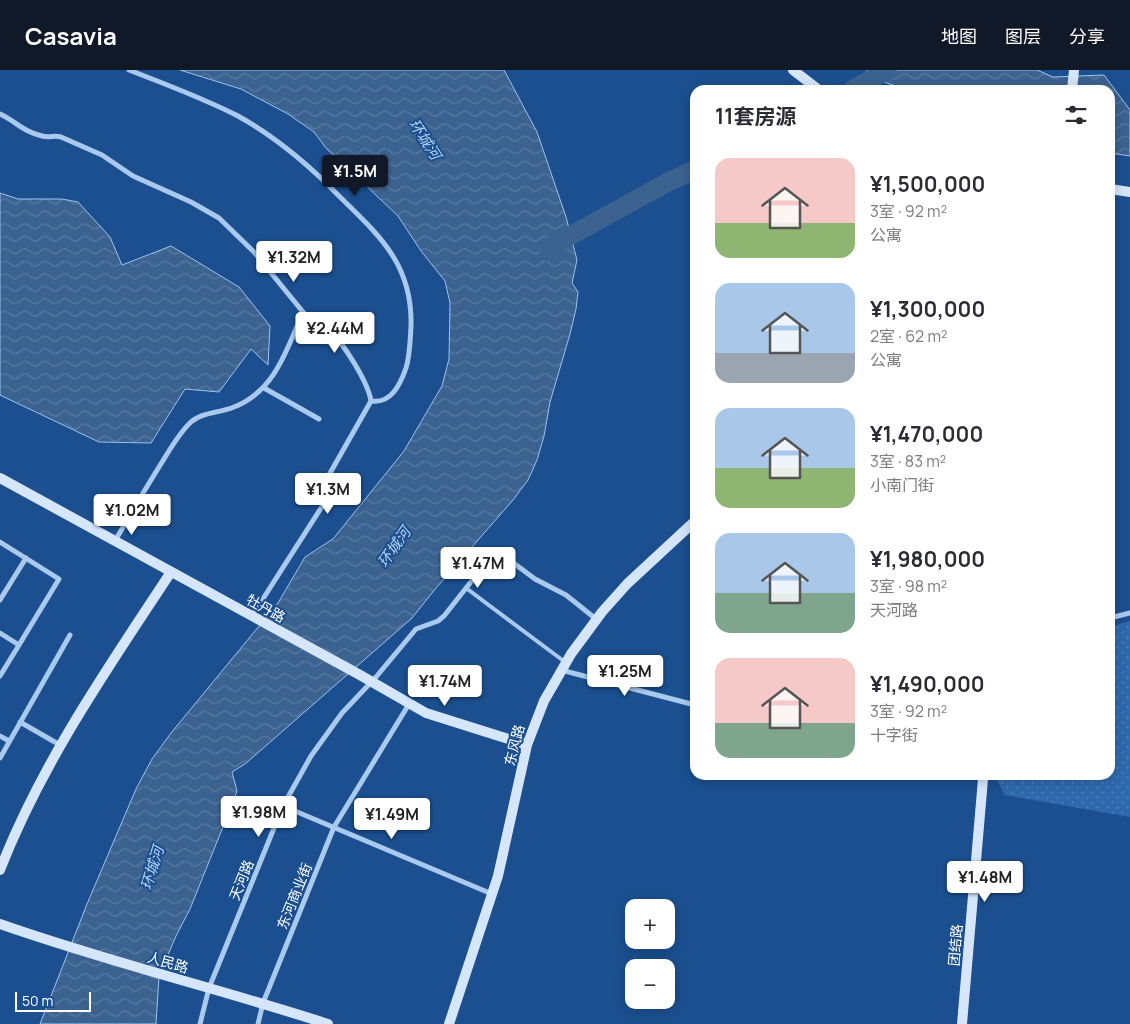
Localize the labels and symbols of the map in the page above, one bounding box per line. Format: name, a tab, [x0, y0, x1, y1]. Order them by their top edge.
water label: 环城河	[404, 114, 448, 166]
pin: ¥1.5M	[320, 154, 390, 197]
pin: ¥1.32M	[253, 240, 335, 283]
pin: ¥2.44M	[294, 312, 376, 354]
pin: ¥1.3M	[293, 472, 363, 515]
pin: ¥1.02M	[91, 494, 173, 536]
water label: 环城河	[372, 520, 417, 571]
pin: ¥1.47M	[437, 546, 519, 589]
street label: 牡丹路	[243, 590, 289, 626]
pin: ¥1.25M	[584, 654, 666, 697]
pin: ¥1.74M	[404, 664, 486, 707]
street label: 东风路	[499, 722, 529, 768]
pin: ¥1.98M	[218, 796, 300, 838]
pin: ¥1.49M	[351, 798, 433, 840]
water label: 环城河	[135, 841, 169, 893]
street label: 天河路	[224, 857, 258, 903]
street label: 东河商业街	[272, 860, 316, 932]
pin: ¥1.48M	[944, 860, 1026, 903]
street label: 团结路	[944, 923, 966, 967]
street label: 人民路	[145, 947, 191, 977]
scale bar	[15, 989, 91, 1012]

